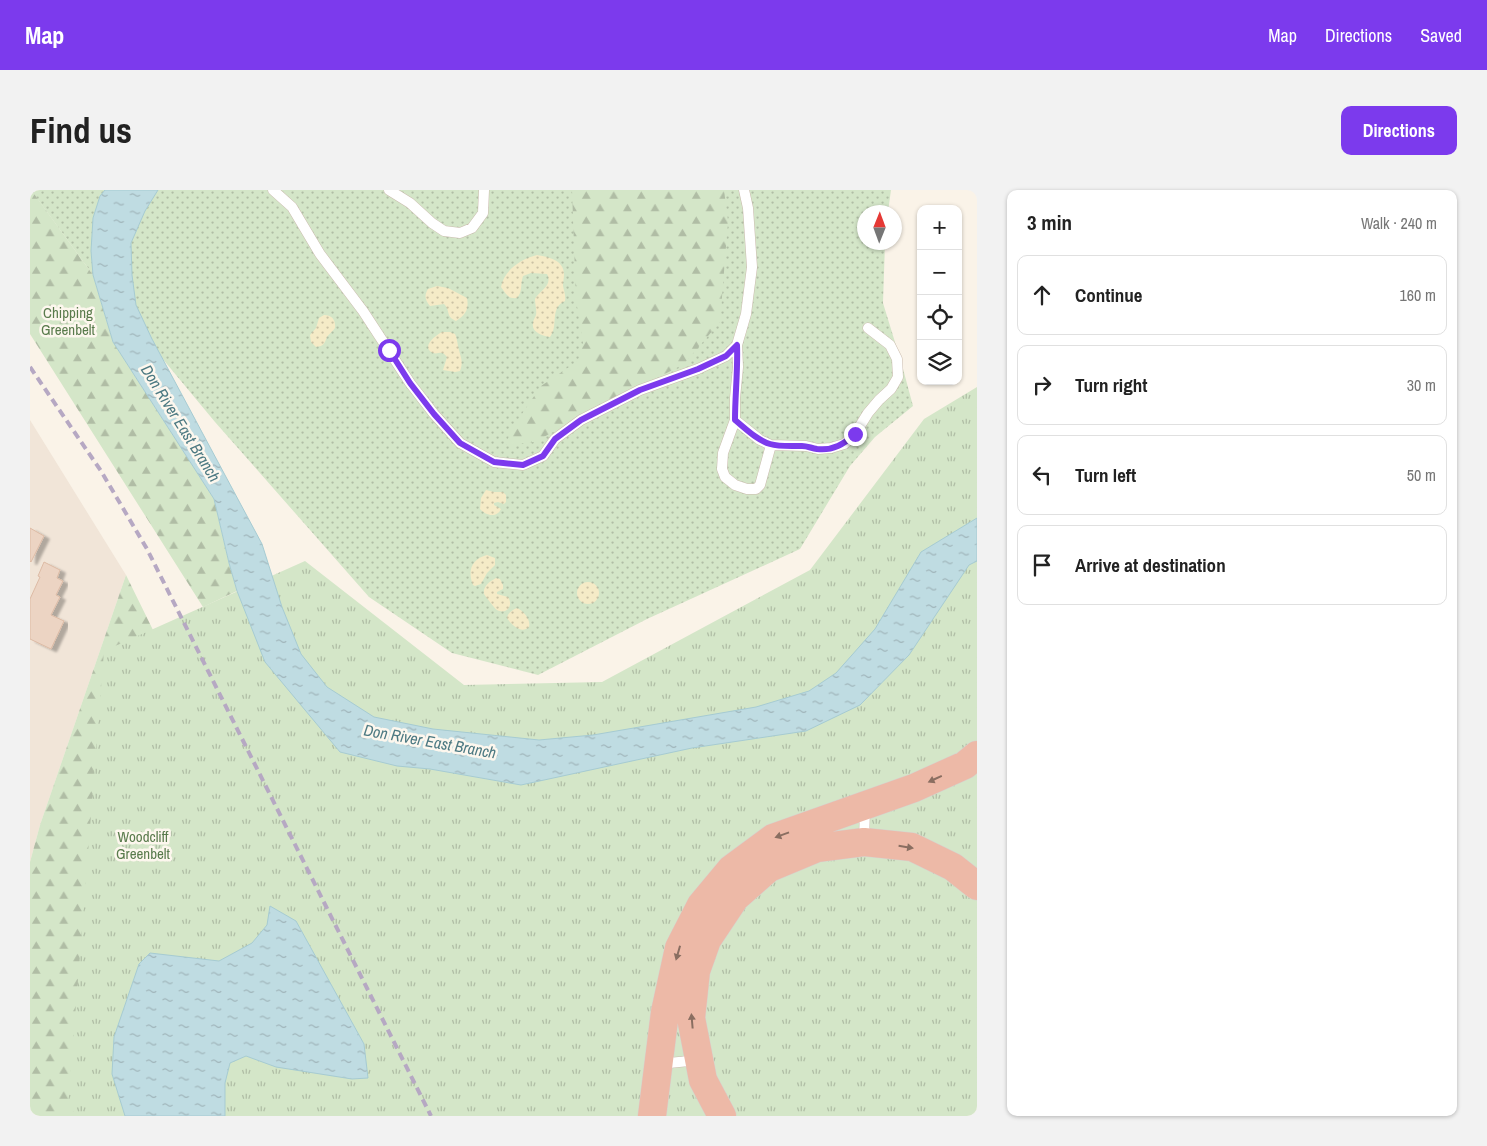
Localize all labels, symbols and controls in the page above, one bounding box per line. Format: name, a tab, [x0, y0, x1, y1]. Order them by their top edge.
text: Map	[25, 19, 64, 51]
text: Map	[1268, 23, 1297, 48]
text: Directions	[1325, 23, 1392, 48]
text: Saved	[1420, 23, 1462, 48]
button: Directions	[1341, 106, 1457, 155]
text: Find us	[30, 107, 132, 154]
north arrow	[857, 205, 902, 250]
map controls	[917, 205, 962, 385]
button: +	[917, 205, 962, 250]
text: 3 min	[1027, 208, 1072, 237]
text: Walk · 240 m	[1361, 212, 1437, 234]
button: −	[917, 250, 962, 295]
icon: ahead	[1028, 281, 1056, 309]
text: Continue	[1075, 282, 1143, 308]
text: 160 m	[1400, 284, 1436, 306]
button: locate	[917, 295, 962, 340]
park label: Chipping Greenbelt	[41, 302, 96, 340]
route start	[378, 339, 401, 362]
button: layers	[917, 340, 962, 385]
water label: Don River East Branch	[136, 360, 226, 486]
icon: right	[1028, 371, 1056, 399]
text: Turn right	[1075, 372, 1147, 398]
text: 30 m	[1407, 374, 1436, 396]
route end	[844, 423, 867, 446]
icon: left	[1028, 461, 1056, 489]
text: Turn left	[1075, 462, 1136, 488]
text: 50 m	[1407, 464, 1436, 486]
icon: arrive	[1028, 551, 1056, 579]
text: Arrive at destination	[1075, 552, 1226, 578]
water label: Don River East Branch	[362, 719, 498, 763]
one-way arrow	[928, 775, 942, 783]
park label: Woodcliff Greenbelt	[116, 826, 171, 864]
one-way arrow	[774, 831, 789, 839]
one-way arrow	[898, 843, 914, 851]
one-way arrow	[674, 946, 682, 961]
one-way arrow	[688, 1012, 696, 1028]

